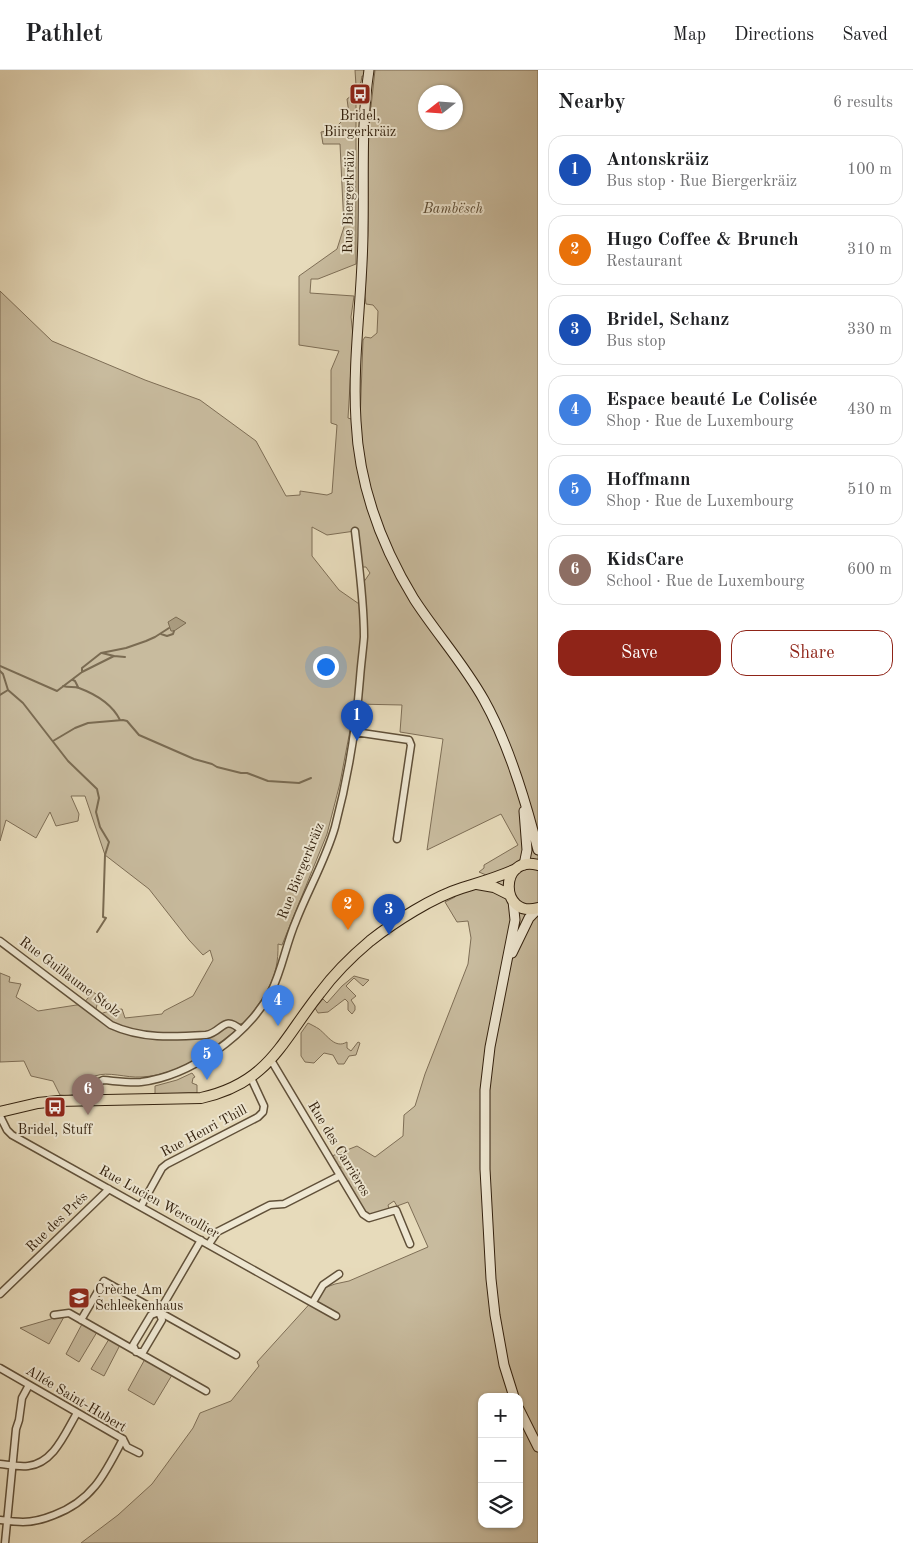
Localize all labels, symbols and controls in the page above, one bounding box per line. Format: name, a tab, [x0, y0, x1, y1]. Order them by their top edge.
text: Pathlet	[25, 23, 103, 47]
text: Map	[673, 26, 706, 44]
text: Directions	[734, 26, 814, 44]
text: Saved	[842, 26, 888, 44]
bus stop icon: Bridel, Biirgerkräiz	[348, 82, 372, 106]
north arrow	[418, 85, 463, 130]
text: Nearby	[558, 92, 626, 113]
text: 6 results	[833, 95, 893, 111]
place label: Bridel, Biirgerkräiz	[324, 109, 396, 139]
street label: Rue Biergerkräiz	[341, 150, 357, 254]
text: Antonskräiz	[606, 151, 709, 170]
text: 1	[570, 162, 580, 178]
text: 100 m	[847, 162, 892, 178]
text: Bus stop · Rue Biergerkräiz	[606, 174, 797, 190]
park label: Bambësch	[422, 202, 483, 216]
text: Hugo Coffee & Brunch	[606, 231, 799, 250]
text: 2	[570, 242, 580, 258]
text: 310 m	[847, 242, 892, 258]
text: Restaurant	[606, 254, 683, 270]
text: Bridel, Schanz	[606, 311, 729, 330]
text: 3	[570, 322, 580, 338]
text: 330 m	[847, 322, 892, 338]
text: Bus stop	[606, 334, 666, 350]
text: Espace beauté Le Colisée	[606, 391, 817, 410]
text: 4	[570, 402, 580, 418]
text: 430 m	[847, 402, 892, 418]
text: Shop · Rue de Luxembourg	[606, 414, 793, 430]
text: Hoffmann	[606, 471, 691, 490]
text: 5	[570, 482, 580, 498]
text: 510 m	[847, 482, 892, 498]
text: Shop · Rue de Luxembourg	[606, 494, 793, 510]
text: KidsCare	[606, 551, 684, 570]
text: 6	[570, 562, 580, 578]
text: 600 m	[847, 562, 892, 578]
text: School · Rue de Luxembourg	[606, 574, 804, 590]
button: Save	[558, 630, 721, 676]
button: Share	[731, 630, 893, 676]
your location	[313, 654, 339, 680]
pin: 1	[341, 700, 373, 741]
street label: Rue Biergerkräiz	[275, 821, 327, 921]
pin: 2	[332, 889, 364, 930]
pin: 3	[373, 894, 405, 935]
street label: Rue Guillaume Stolz	[17, 934, 123, 1020]
pin: 4	[262, 985, 294, 1026]
pin: 5	[191, 1039, 223, 1080]
pin: 6	[72, 1074, 104, 1115]
bus stop icon: Bridel, Stuff	[43, 1095, 67, 1119]
street label: Rue des Carrières	[305, 1099, 373, 1199]
street label: Rue Henri Thill	[159, 1102, 250, 1160]
place label: Bridel, Stuff	[18, 1123, 94, 1137]
street label: Rue Lucien Wercollier	[97, 1163, 222, 1241]
street label: Rue des Prés	[24, 1189, 90, 1255]
place label: Crèche Am Schleekenhaus	[95, 1283, 183, 1313]
school or university icon: Crèche Am Schleekenhaus	[67, 1286, 91, 1310]
street label: Allée Saint-Hubert	[23, 1363, 129, 1435]
map controls	[478, 1393, 523, 1528]
button: +	[478, 1393, 523, 1438]
button: −	[478, 1438, 523, 1483]
button: layers	[478, 1483, 523, 1528]

